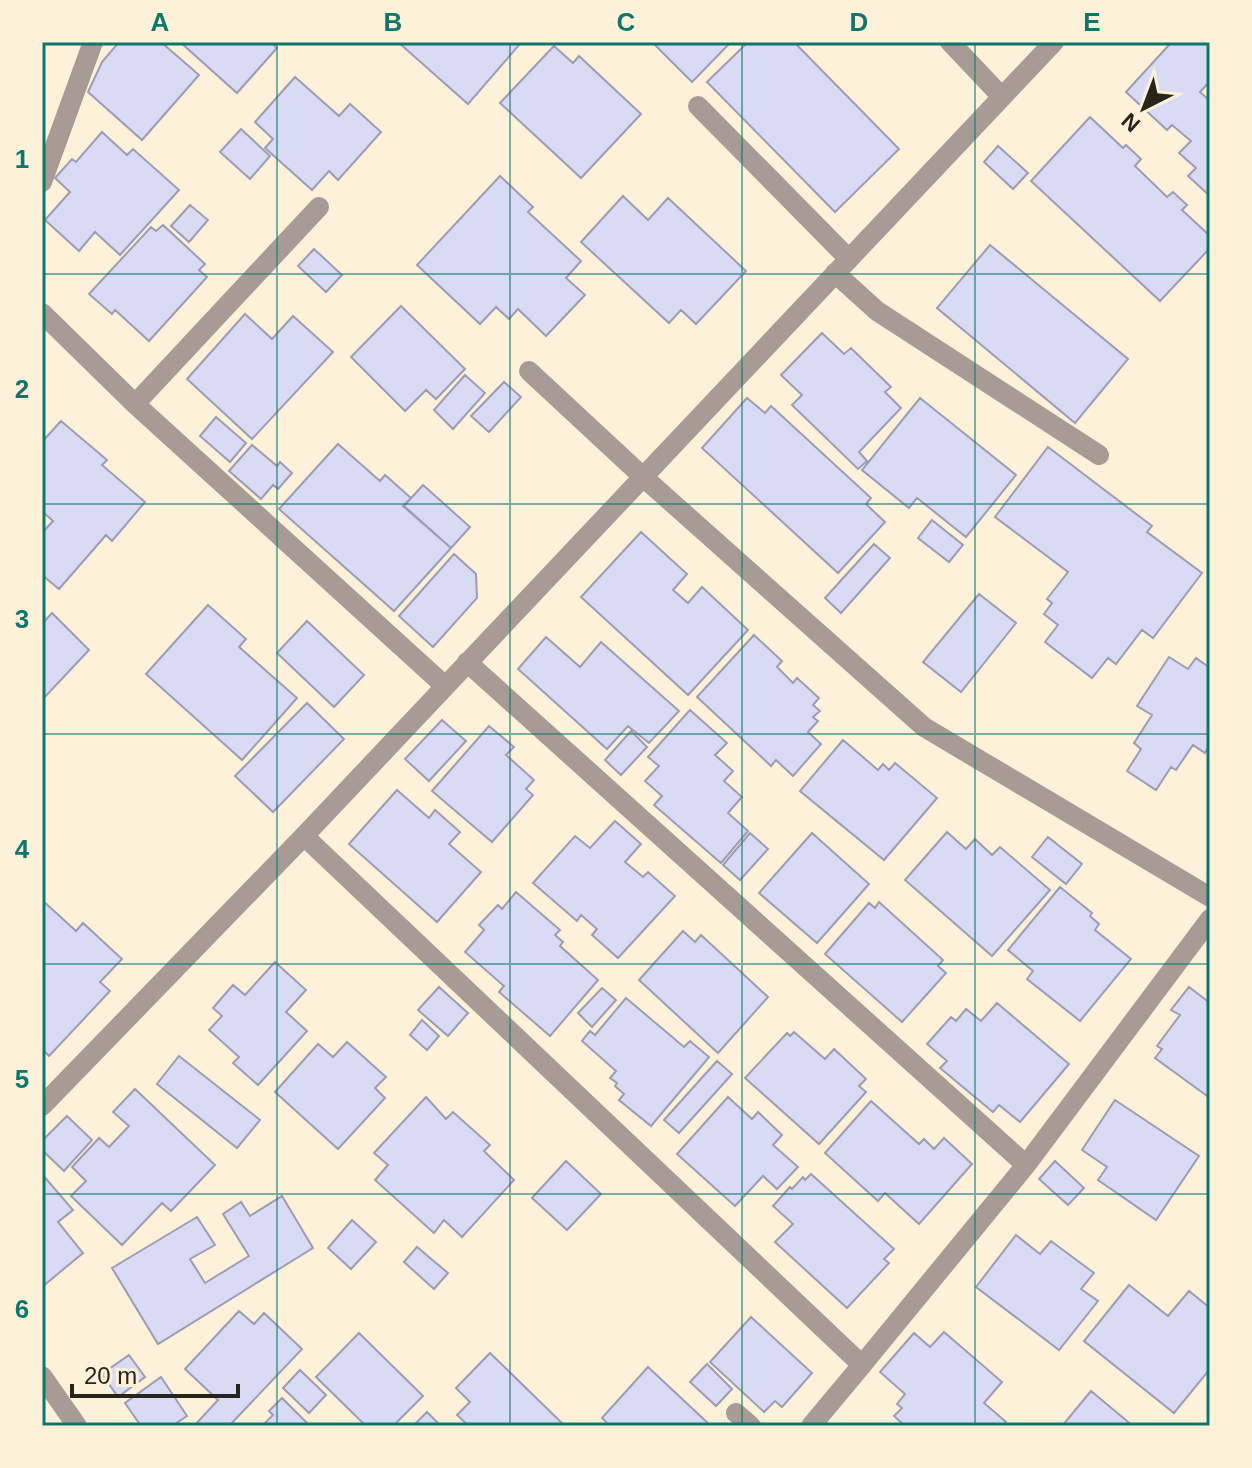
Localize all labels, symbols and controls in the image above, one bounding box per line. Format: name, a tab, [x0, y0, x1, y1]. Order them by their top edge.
text: A	[151, 7, 170, 37]
text: B	[384, 7, 402, 37]
text: C	[617, 7, 636, 37]
text: D	[850, 7, 868, 37]
text: E	[1083, 7, 1101, 37]
north arrow	[1104, 68, 1184, 148]
text: N	[1117, 108, 1145, 137]
text: 1	[15, 144, 29, 174]
text: 2	[15, 374, 29, 404]
text: 3	[15, 604, 29, 634]
text: 4	[15, 834, 30, 864]
text: 5	[15, 1064, 29, 1094]
text: 6	[15, 1294, 29, 1324]
scale bar	[72, 1348, 238, 1398]
text: 20 m	[84, 1362, 137, 1389]

